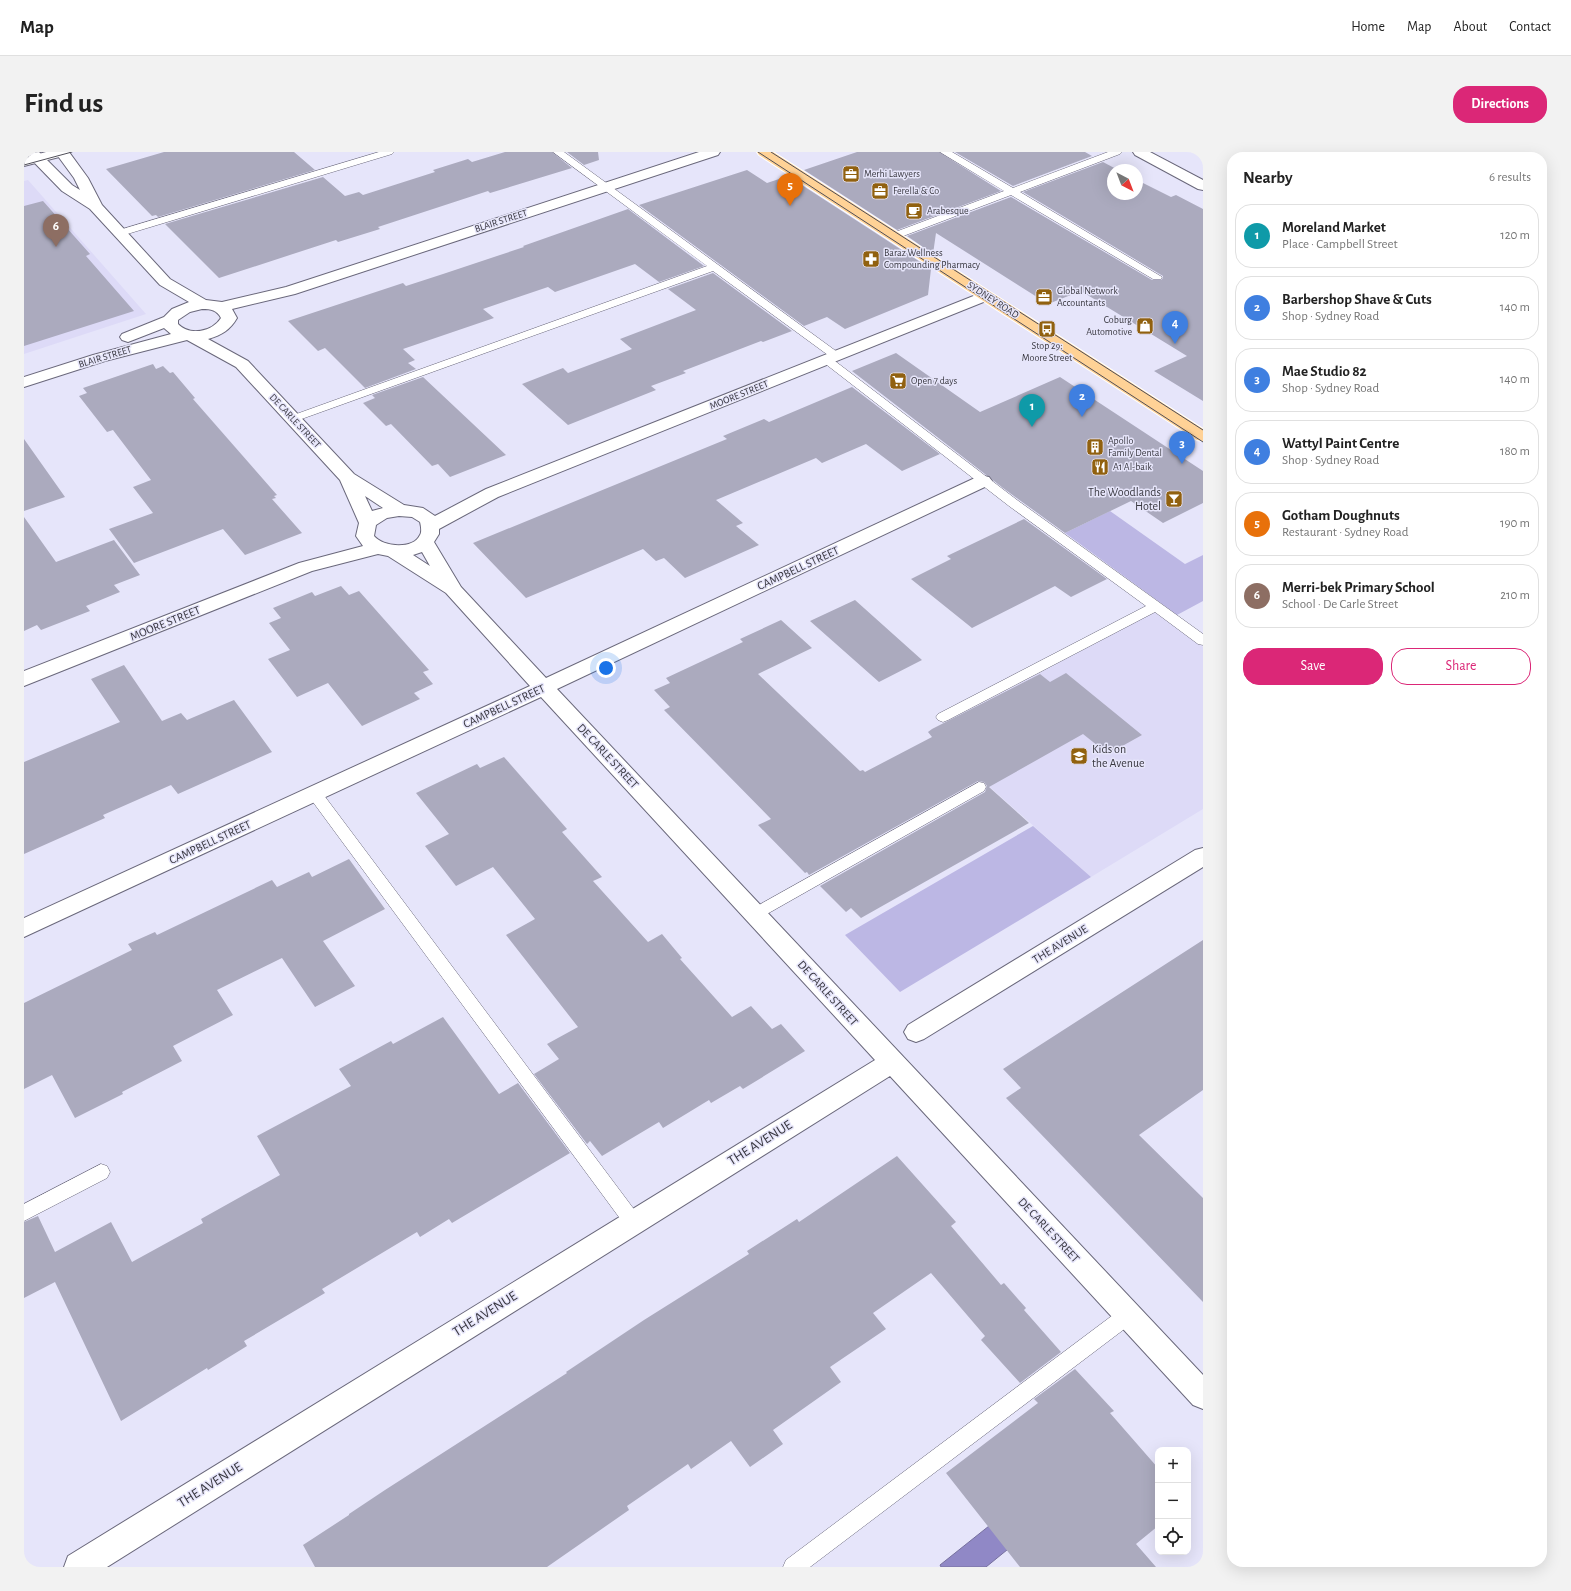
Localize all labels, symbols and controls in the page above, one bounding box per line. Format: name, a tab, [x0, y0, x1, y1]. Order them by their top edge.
text: Map	[20, 18, 54, 37]
text: Home	[1351, 20, 1385, 34]
text: Map	[1407, 20, 1431, 34]
text: About	[1453, 20, 1487, 34]
text: Contact	[1509, 20, 1551, 34]
button: Directions	[1453, 86, 1547, 123]
text: Find us	[24, 90, 103, 118]
office icon: Merhi Lawyers	[841, 164, 861, 184]
north arrow	[1107, 164, 1143, 200]
place label: Merhi Lawyers	[864, 169, 920, 179]
text: Nearby	[1243, 169, 1293, 186]
text: 6 results	[1489, 171, 1531, 184]
pin: 5	[777, 173, 803, 206]
office icon: Ferella & Co	[870, 181, 890, 201]
place label: Ferella & Co	[893, 186, 939, 196]
cafe icon: Arabesque	[904, 201, 924, 221]
place label: Arabesque	[927, 206, 969, 216]
street label: BLAIR STREET	[473, 208, 529, 234]
pin: 6	[43, 214, 69, 247]
text: Moreland Market	[1282, 220, 1386, 235]
text: 1	[1255, 229, 1259, 242]
text: 120 m	[1500, 229, 1530, 242]
text: Place · Campbell Street	[1282, 238, 1398, 251]
place label: Baraz Wellness Compounding Pharmacy	[884, 248, 981, 270]
pharmacy icon: Baraz Wellness Compounding Pharmacy	[861, 249, 881, 269]
street label: SYDNEY ROAD	[966, 280, 1021, 321]
place label: Global Network Accountants	[1057, 286, 1118, 308]
office icon: Global Network Accountants	[1034, 287, 1054, 307]
text: Barbershop Shave & Cuts	[1282, 292, 1432, 307]
text: 2	[1254, 301, 1260, 314]
text: 140 m	[1500, 301, 1530, 314]
text: Shop · Sydney Road	[1282, 310, 1379, 323]
pin: 4	[1162, 311, 1188, 344]
place label: Coburg Automotive	[1086, 315, 1132, 337]
shop icon: Coburg Automotive	[1135, 316, 1155, 336]
bus stop icon: Stop 29: Moore Street	[1037, 319, 1057, 339]
place label: Stop 29: Moore Street	[1022, 341, 1073, 363]
street label: BLAIR STREET	[77, 344, 133, 370]
text: Mae Studio 82	[1282, 364, 1367, 379]
supermarket icon: Open 7 days	[888, 371, 908, 391]
text: 3	[1254, 373, 1260, 386]
text: 140 m	[1500, 373, 1530, 386]
place label: Open 7 days	[911, 376, 958, 386]
street label: MOORE STREET	[708, 379, 770, 411]
text: Shop · Sydney Road	[1282, 382, 1379, 395]
pin: 2	[1069, 384, 1095, 417]
street label: DE CARLE STREET	[268, 392, 322, 450]
pin: 1	[1019, 394, 1045, 427]
pin: 3	[1169, 431, 1195, 464]
place label: Apollo Family Dental	[1108, 436, 1162, 458]
text: Wattyl Paint Centre	[1282, 436, 1399, 451]
building icon: Apollo Family Dental	[1085, 437, 1105, 457]
text: 4	[1254, 445, 1260, 458]
text: 180 m	[1500, 445, 1530, 458]
text: Shop · Sydney Road	[1282, 454, 1379, 467]
restaurant icon: A1 Al-baik	[1090, 457, 1110, 477]
place label: A1 Al-baik	[1113, 462, 1152, 472]
place label: The Woodlands Hotel	[1088, 486, 1161, 512]
bar icon: The Woodlands Hotel	[1164, 489, 1184, 509]
text: Gotham Doughnuts	[1282, 508, 1400, 523]
text: 5	[1254, 517, 1260, 530]
text: 190 m	[1500, 517, 1530, 530]
text: Restaurant · Sydney Road	[1282, 526, 1409, 539]
street label: CAMPBELL STREET	[755, 544, 841, 592]
text: Merri-bek Primary School	[1282, 580, 1435, 595]
text: 6	[1254, 589, 1260, 602]
text: 210 m	[1500, 589, 1530, 602]
text: School · De Carle Street	[1282, 598, 1398, 611]
street label: MOORE STREET	[128, 603, 202, 643]
button: Save	[1243, 648, 1383, 685]
button: Share	[1391, 648, 1531, 685]
your location	[596, 658, 616, 678]
street label: CAMPBELL STREET	[461, 682, 547, 730]
street label: DE CARLE STREET	[575, 721, 641, 791]
place label: Kids on the Avenue	[1092, 743, 1145, 769]
school or university icon: Kids on the Avenue	[1069, 746, 1089, 766]
street label: CAMPBELL STREET	[167, 818, 253, 866]
street label: THE AVENUE	[1030, 922, 1090, 966]
street label: DE CARLE STREET	[796, 958, 860, 1028]
street label: THE AVENUE	[725, 1118, 795, 1168]
street label: DE CARLE STREET	[1016, 1195, 1082, 1265]
street label: THE AVENUE	[450, 1289, 520, 1339]
map controls	[1155, 1447, 1191, 1555]
button: +	[1155, 1447, 1191, 1483]
street label: THE AVENUE	[175, 1460, 245, 1510]
button: −	[1155, 1483, 1191, 1519]
button: locate	[1155, 1519, 1191, 1555]

